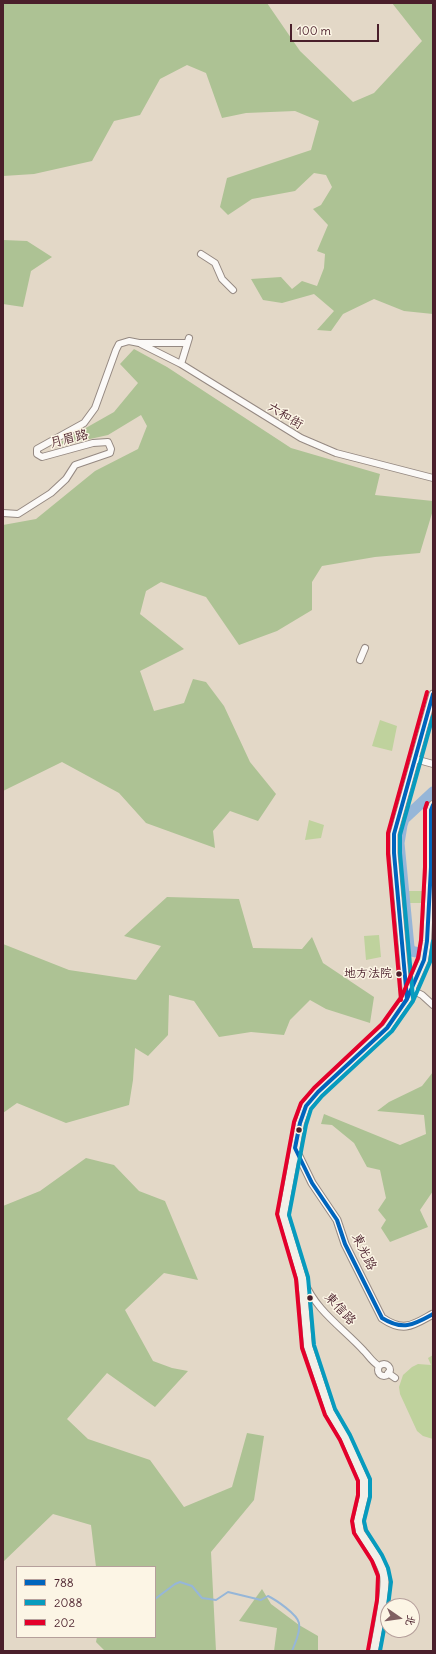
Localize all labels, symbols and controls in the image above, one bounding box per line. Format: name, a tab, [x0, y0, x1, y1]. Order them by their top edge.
scale bar	[292, 16, 381, 42]
text: 100 m	[297, 23, 331, 38]
street label: 六和街	[264, 399, 306, 433]
street label: 月眉路	[48, 427, 90, 451]
place label: 地方法院	[344, 967, 392, 981]
marker: 地方法院	[394, 969, 404, 979]
unlabelled marker	[294, 1125, 304, 1135]
street label: 東光路	[348, 1231, 380, 1273]
street label: 東信路	[321, 1289, 359, 1329]
unlabelled marker	[305, 1293, 315, 1303]
legend	[16, 1566, 156, 1638]
text: 788	[54, 1575, 74, 1590]
text: 2088	[54, 1595, 82, 1610]
north arrow	[380, 1598, 420, 1638]
text: 北	[403, 1614, 419, 1627]
text: 202	[54, 1615, 75, 1630]

